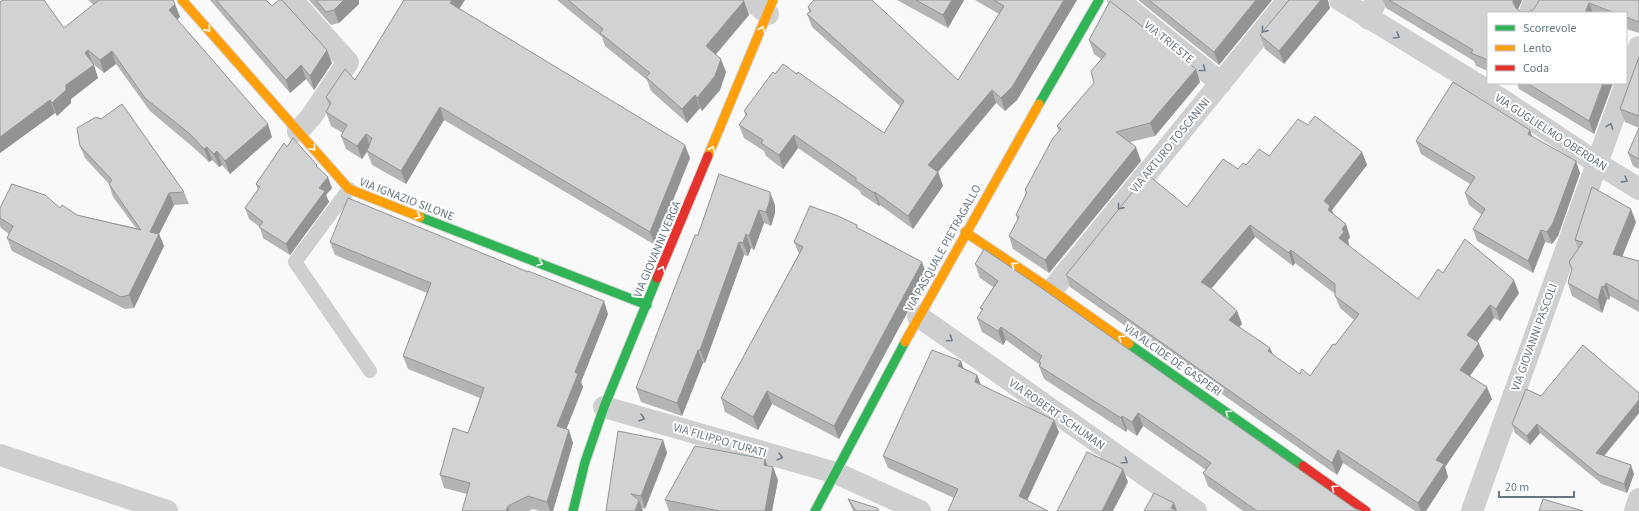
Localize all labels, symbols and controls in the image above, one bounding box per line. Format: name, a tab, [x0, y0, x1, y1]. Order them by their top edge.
legend	[1487, 12, 1627, 84]
street label: VIA TRIESTE	[1140, 17, 1197, 68]
text: Scorrevole	[1523, 20, 1576, 37]
one-way arrow	[203, 24, 210, 32]
one-way arrow	[757, 25, 765, 32]
one-way arrow	[1261, 26, 1268, 33]
one-way arrow	[1393, 31, 1400, 38]
text: Lento	[1523, 40, 1552, 57]
text: Coda	[1523, 60, 1549, 77]
one-way arrow	[1198, 64, 1205, 71]
street label: VIA GUGLIELMO OBERDAN	[1491, 90, 1610, 175]
street label: VIA ARTURO TOSCANINI	[1126, 94, 1214, 197]
one-way arrow	[1606, 123, 1614, 130]
one-way arrow	[308, 143, 315, 150]
one-way arrow	[707, 145, 715, 153]
street label: VIA IGNAZIO SILONE	[357, 174, 457, 225]
one-way arrow	[1621, 175, 1628, 183]
street label: VIA PASQUALE PIETRAGALLO	[901, 182, 986, 315]
street label: VIA GIOVANNI VERGA	[629, 198, 686, 300]
one-way arrow	[1117, 202, 1124, 210]
one-way arrow	[415, 212, 422, 220]
one-way arrow	[536, 259, 543, 267]
one-way arrow	[1012, 262, 1019, 269]
one-way arrow	[657, 265, 665, 273]
street label: VIA GIOVANNI PASCOLI	[1507, 281, 1562, 393]
street label: VIA ALCIDE DE GASPERI	[1120, 320, 1225, 401]
one-way arrow	[945, 334, 952, 341]
one-way arrow	[1119, 336, 1126, 343]
street label: VIA ROBERT SCHUMAN	[1005, 375, 1108, 454]
one-way arrow	[1225, 411, 1232, 418]
one-way arrow	[638, 413, 645, 422]
street label: VIA FILIPPO TURATI	[671, 419, 769, 462]
one-way arrow	[777, 452, 784, 461]
one-way arrow	[1121, 456, 1128, 464]
scale bar	[1499, 473, 1574, 499]
text: 20 m	[1505, 479, 1529, 496]
one-way arrow	[1331, 486, 1338, 493]

